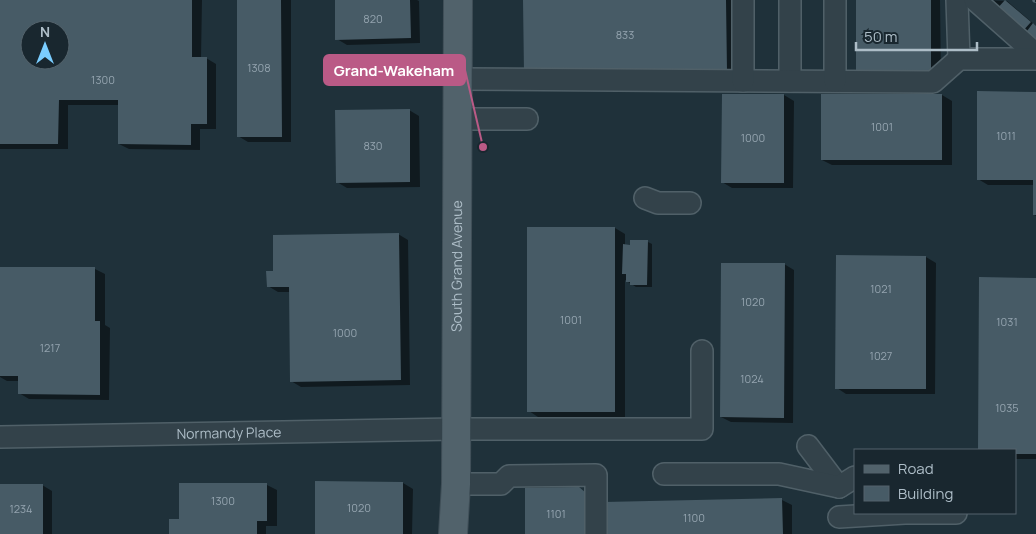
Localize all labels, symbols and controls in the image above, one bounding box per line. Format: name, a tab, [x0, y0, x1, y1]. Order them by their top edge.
house number: 820	[363, 11, 383, 26]
north arrow	[20, 20, 70, 70]
scale bar	[856, 20, 977, 52]
text: N	[40, 22, 50, 41]
text: 50 m	[864, 26, 898, 47]
house number: 833	[616, 27, 634, 42]
callout: Grand-Wakeham	[324, 55, 465, 85]
house number: 1308	[247, 60, 271, 75]
text: Grand-Wakeham	[334, 60, 454, 81]
house number: 1300	[91, 72, 115, 87]
house number: 1001	[871, 119, 893, 134]
house number: 1011	[996, 128, 1016, 143]
house number: 1000	[741, 130, 765, 145]
house number: 830	[363, 138, 383, 153]
street label: South Grand Avenue	[447, 200, 466, 332]
house number: 1021	[870, 281, 892, 296]
house number: 1020	[741, 294, 765, 309]
house number: 1001	[560, 312, 582, 327]
house number: 1031	[996, 314, 1018, 329]
house number: 1000	[333, 325, 357, 340]
house number: 1217	[40, 340, 60, 355]
house number: 1027	[870, 348, 892, 363]
house number: 1024	[740, 371, 764, 386]
house number: 1035	[995, 400, 1019, 415]
street label: Normandy Place	[176, 422, 281, 443]
legend	[854, 449, 1016, 514]
text: Road	[898, 458, 934, 479]
text: Building	[898, 483, 953, 504]
house number: 1300	[211, 493, 235, 508]
house number: 1020	[347, 500, 371, 515]
house number: 1234	[9, 501, 33, 516]
house number: 1101	[546, 506, 566, 521]
house number: 1100	[683, 510, 705, 525]

